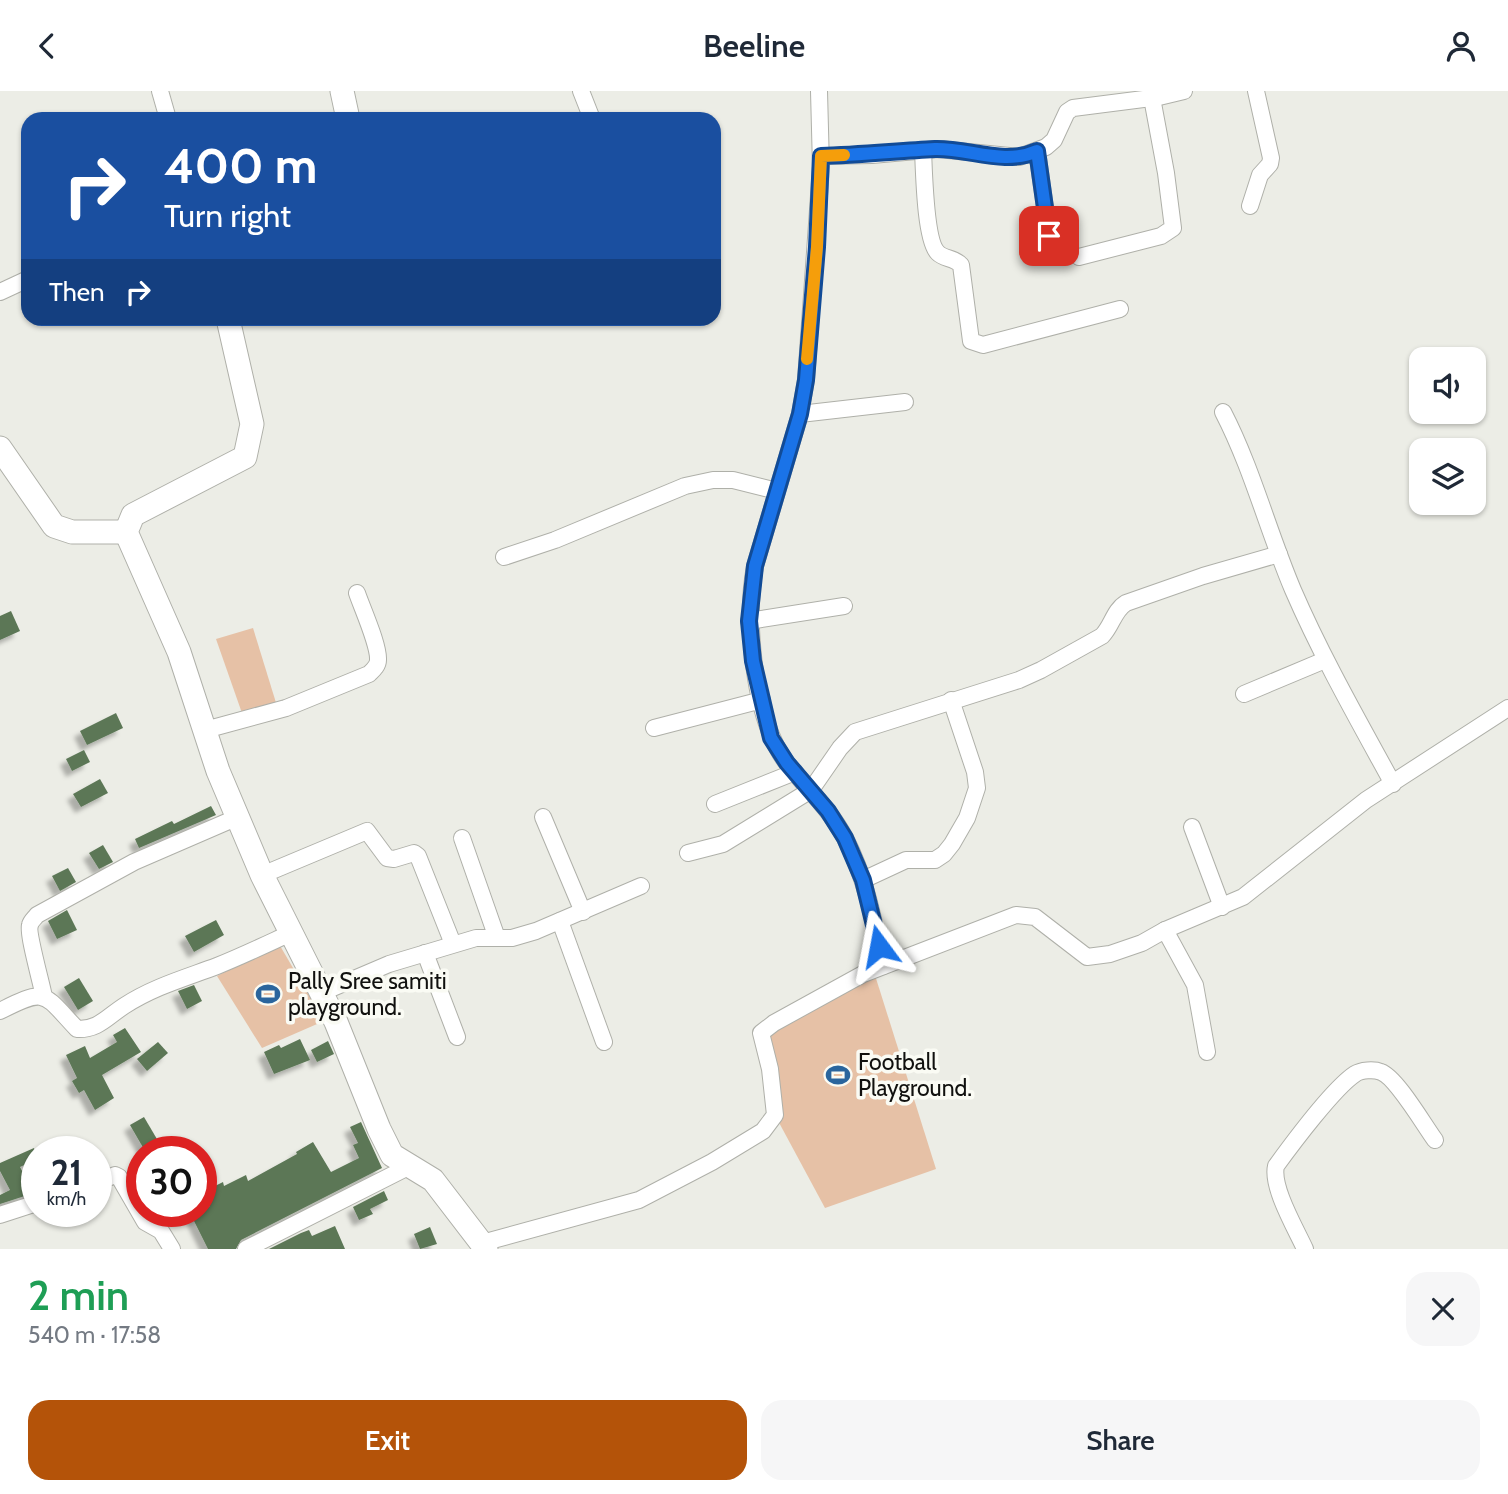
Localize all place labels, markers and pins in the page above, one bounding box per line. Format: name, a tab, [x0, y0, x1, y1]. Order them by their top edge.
pin	[1019, 206, 1079, 266]
place label: Pally Sree samiti playground.	[288, 967, 447, 1021]
sports icon: Pally Sree samiti playground.	[254, 980, 282, 1008]
place label: Football Playground.	[858, 1048, 972, 1102]
sports icon: Football Playground.	[824, 1061, 852, 1089]

